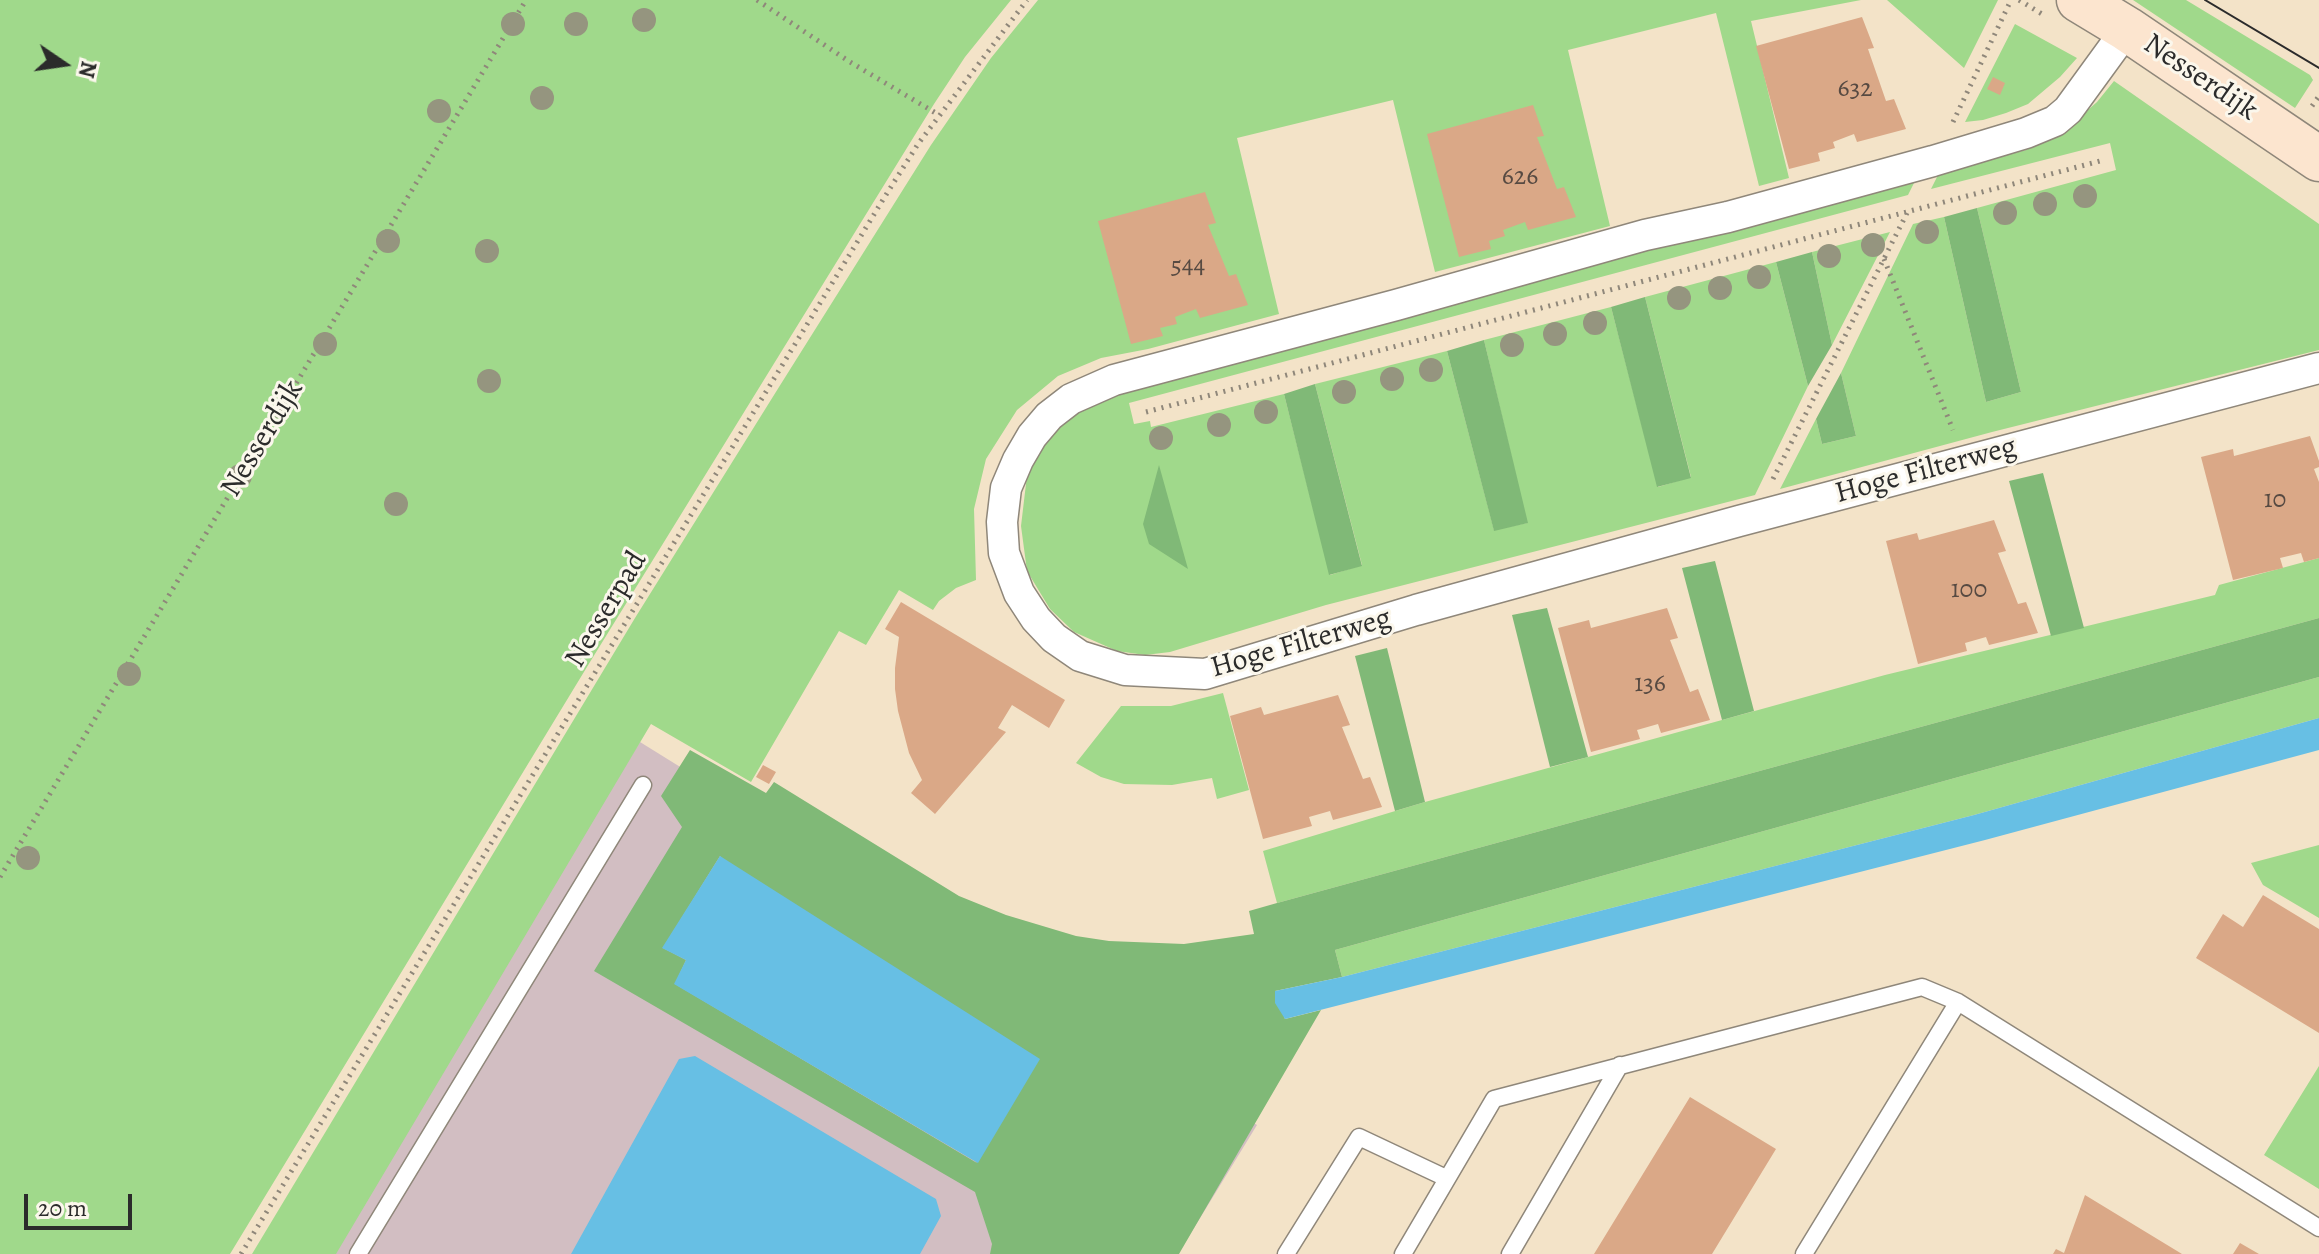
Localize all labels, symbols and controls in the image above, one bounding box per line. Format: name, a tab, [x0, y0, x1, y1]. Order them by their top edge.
north arrow	[24, 24, 104, 104]
street label: Nesserdijk	[2136, 27, 2264, 129]
text: N	[71, 58, 104, 81]
house number: 632	[1837, 74, 1873, 106]
house number: 626	[1502, 162, 1538, 194]
house number: 544	[1171, 251, 1205, 283]
street label: Nesserdijk	[214, 374, 312, 504]
street label: Hoge Filterweg	[1831, 430, 2021, 512]
house number: 10	[2264, 485, 2286, 517]
street label: Nesserpad	[558, 545, 656, 675]
house number: 100	[1951, 575, 1987, 607]
street label: Hoge Filterweg	[1207, 601, 1395, 687]
house number: 136	[1634, 669, 1666, 701]
scale bar	[28, 1178, 136, 1228]
text: 20 m	[38, 1192, 87, 1224]

